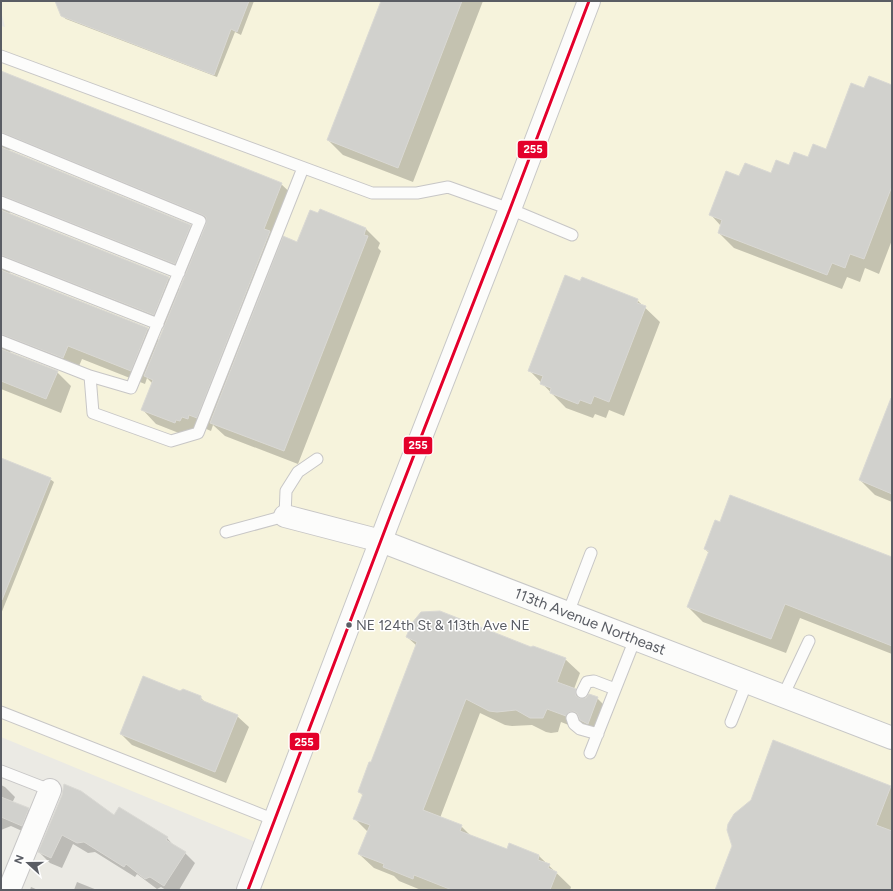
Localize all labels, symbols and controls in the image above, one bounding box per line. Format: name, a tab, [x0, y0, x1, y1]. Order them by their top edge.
line badge: 255	[517, 140, 548, 159]
text: 255	[523, 143, 543, 156]
line badge: 255	[403, 436, 433, 455]
text: 255	[408, 439, 428, 452]
street label: 113th Avenue Northeast	[512, 584, 669, 659]
place label: NE 124th St & 113th Ave NE	[356, 617, 530, 634]
marker: NE 124th St & 113th Ave NE	[344, 620, 354, 630]
line badge: 255	[289, 732, 320, 751]
text: 255	[294, 736, 314, 749]
north arrow	[8, 843, 48, 883]
text: N	[12, 853, 27, 866]

